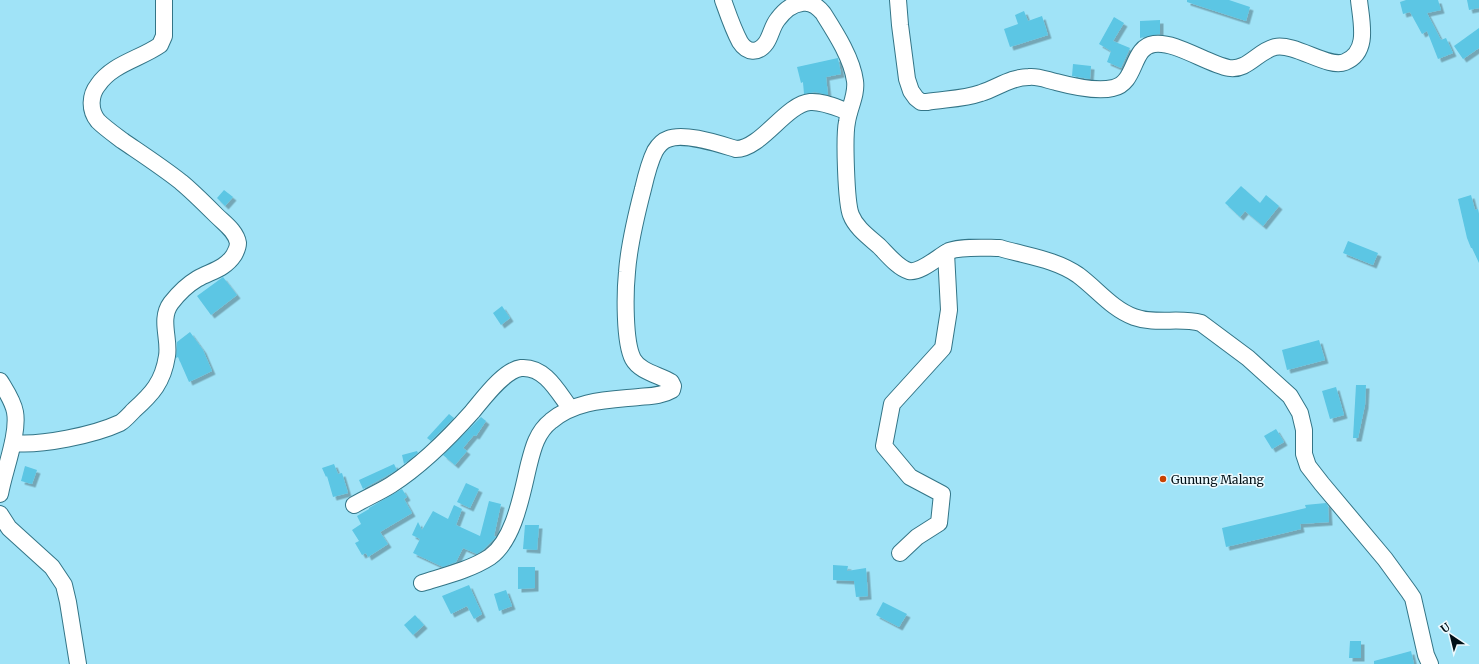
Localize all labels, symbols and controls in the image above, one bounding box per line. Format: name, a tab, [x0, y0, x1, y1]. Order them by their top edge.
place label: Gunung Malang	[1171, 472, 1265, 487]
marker: Gunung Malang	[1158, 474, 1168, 484]
north arrow	[1431, 616, 1471, 656]
text: U	[1438, 619, 1453, 636]

